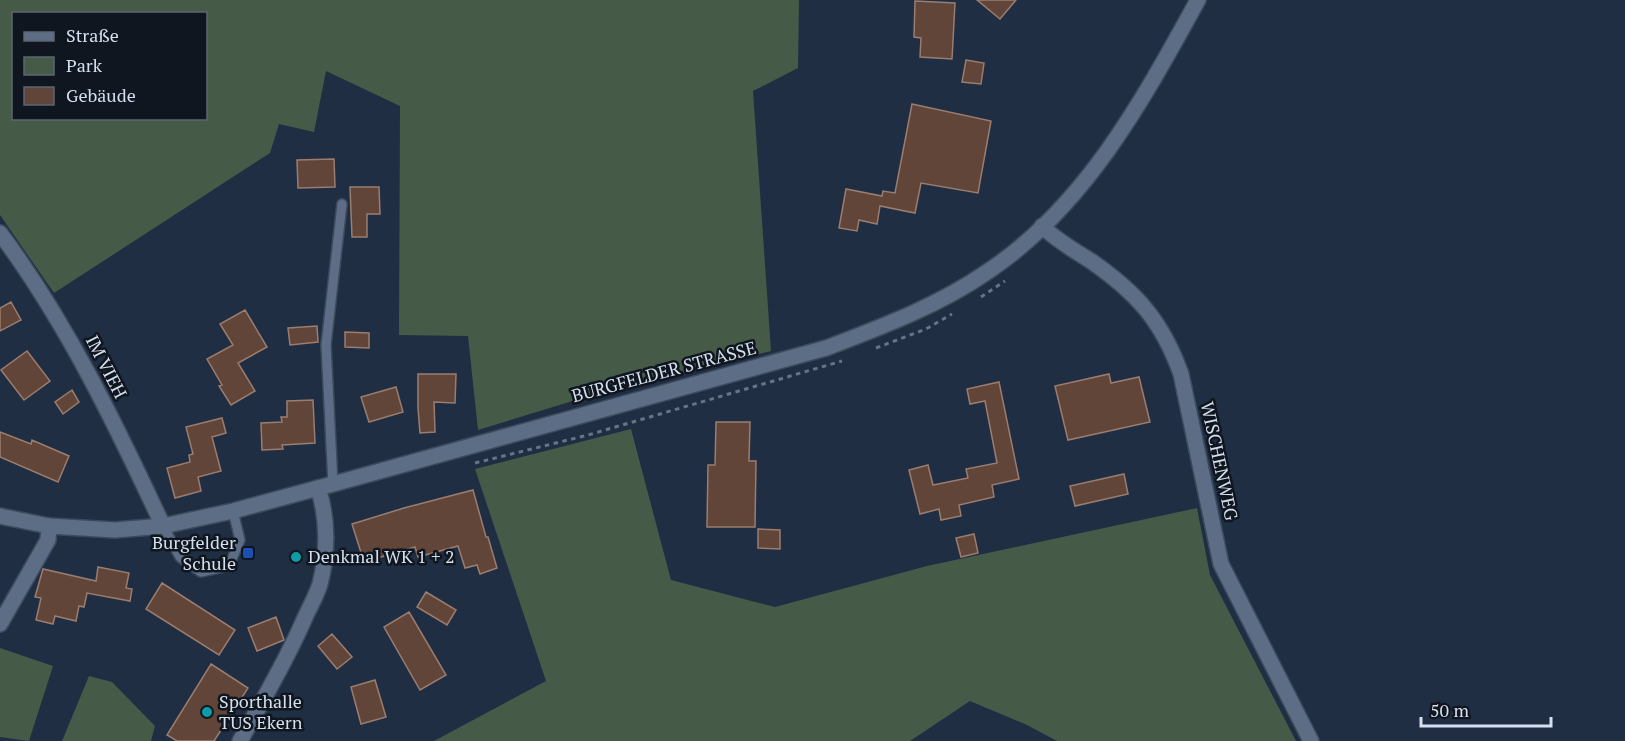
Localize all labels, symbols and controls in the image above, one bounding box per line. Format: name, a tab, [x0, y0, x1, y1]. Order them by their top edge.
legend	[12, 12, 207, 120]
text: Straße	[66, 23, 119, 47]
text: Park	[66, 53, 103, 77]
text: Gebäude	[66, 83, 136, 107]
street label: IM VIEH	[81, 331, 133, 402]
street label: BURGFELDER STRASSE	[569, 335, 759, 407]
street label: WISCHENWEG	[1196, 399, 1244, 523]
place label: Burgfelder Schule	[152, 530, 236, 575]
place label: Denkmal WK 1 + 2	[308, 544, 455, 568]
marker: Burgfelder Schule	[241, 546, 255, 560]
marker: Denkmal WK 1 + 2	[289, 550, 303, 564]
place label: Sporthalle TUS Ekern	[219, 689, 303, 734]
scale bar	[1421, 690, 1552, 728]
text: 50 m	[1430, 698, 1470, 722]
marker: Sporthalle TUS Ekern	[200, 705, 214, 719]

